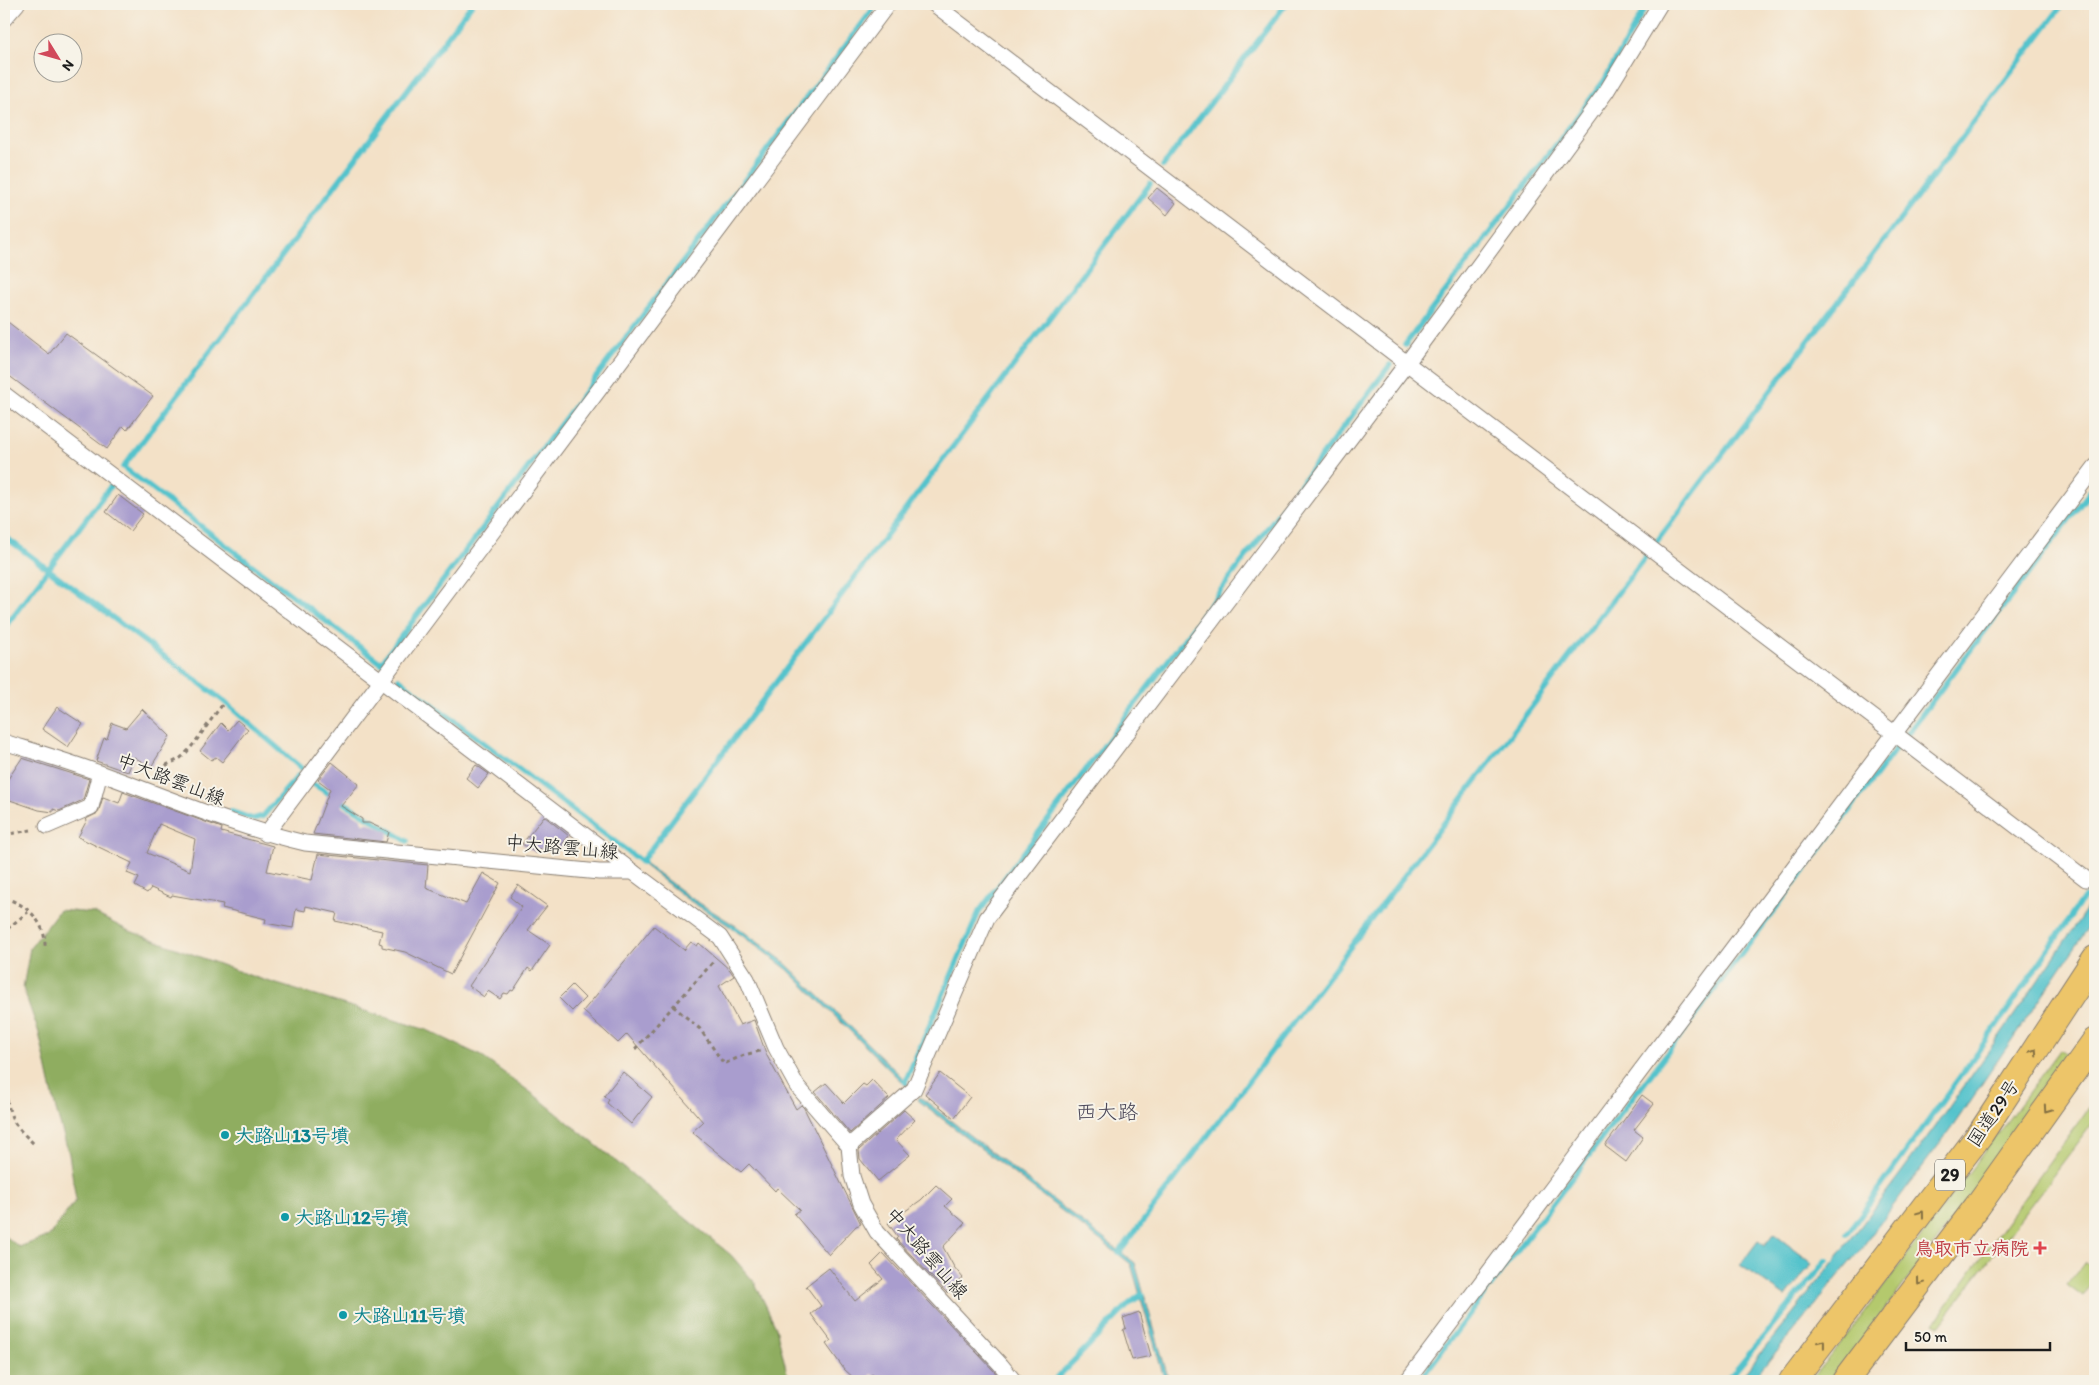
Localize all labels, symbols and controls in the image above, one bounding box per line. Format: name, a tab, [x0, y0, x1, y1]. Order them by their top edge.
north arrow	[32, 32, 82, 82]
text: N	[58, 57, 78, 74]
street label: 中大路雲山線	[114, 748, 228, 810]
street label: 中大路雲山線	[504, 831, 620, 863]
one-way arrow	[2028, 1048, 2038, 1057]
street label: 国道29号	[1962, 1075, 2024, 1151]
district label: 西大路	[1076, 1099, 1139, 1124]
one-way arrow	[2044, 1103, 2053, 1113]
place label: 大路山13号墳	[235, 1124, 349, 1147]
marker: 大路山13号墳	[219, 1129, 231, 1141]
road number: 29	[1935, 1160, 1965, 1190]
street label: 中大路雲山線	[881, 1202, 973, 1304]
place label: 大路山12号墳	[295, 1206, 409, 1229]
marker: 大路山12号墳	[279, 1211, 291, 1223]
one-way arrow	[1915, 1211, 1923, 1220]
place label: 鳥取市立病院	[1915, 1237, 2029, 1260]
marker: 鳥取市立病院	[2033, 1241, 2047, 1255]
one-way arrow	[1917, 1276, 1926, 1286]
place label: 大路山11号墳	[353, 1304, 466, 1327]
marker: 大路山11号墳	[337, 1309, 349, 1321]
scale bar	[1906, 1320, 2050, 1352]
text: 50 m	[1914, 1328, 1947, 1346]
one-way arrow	[1816, 1339, 1825, 1349]

